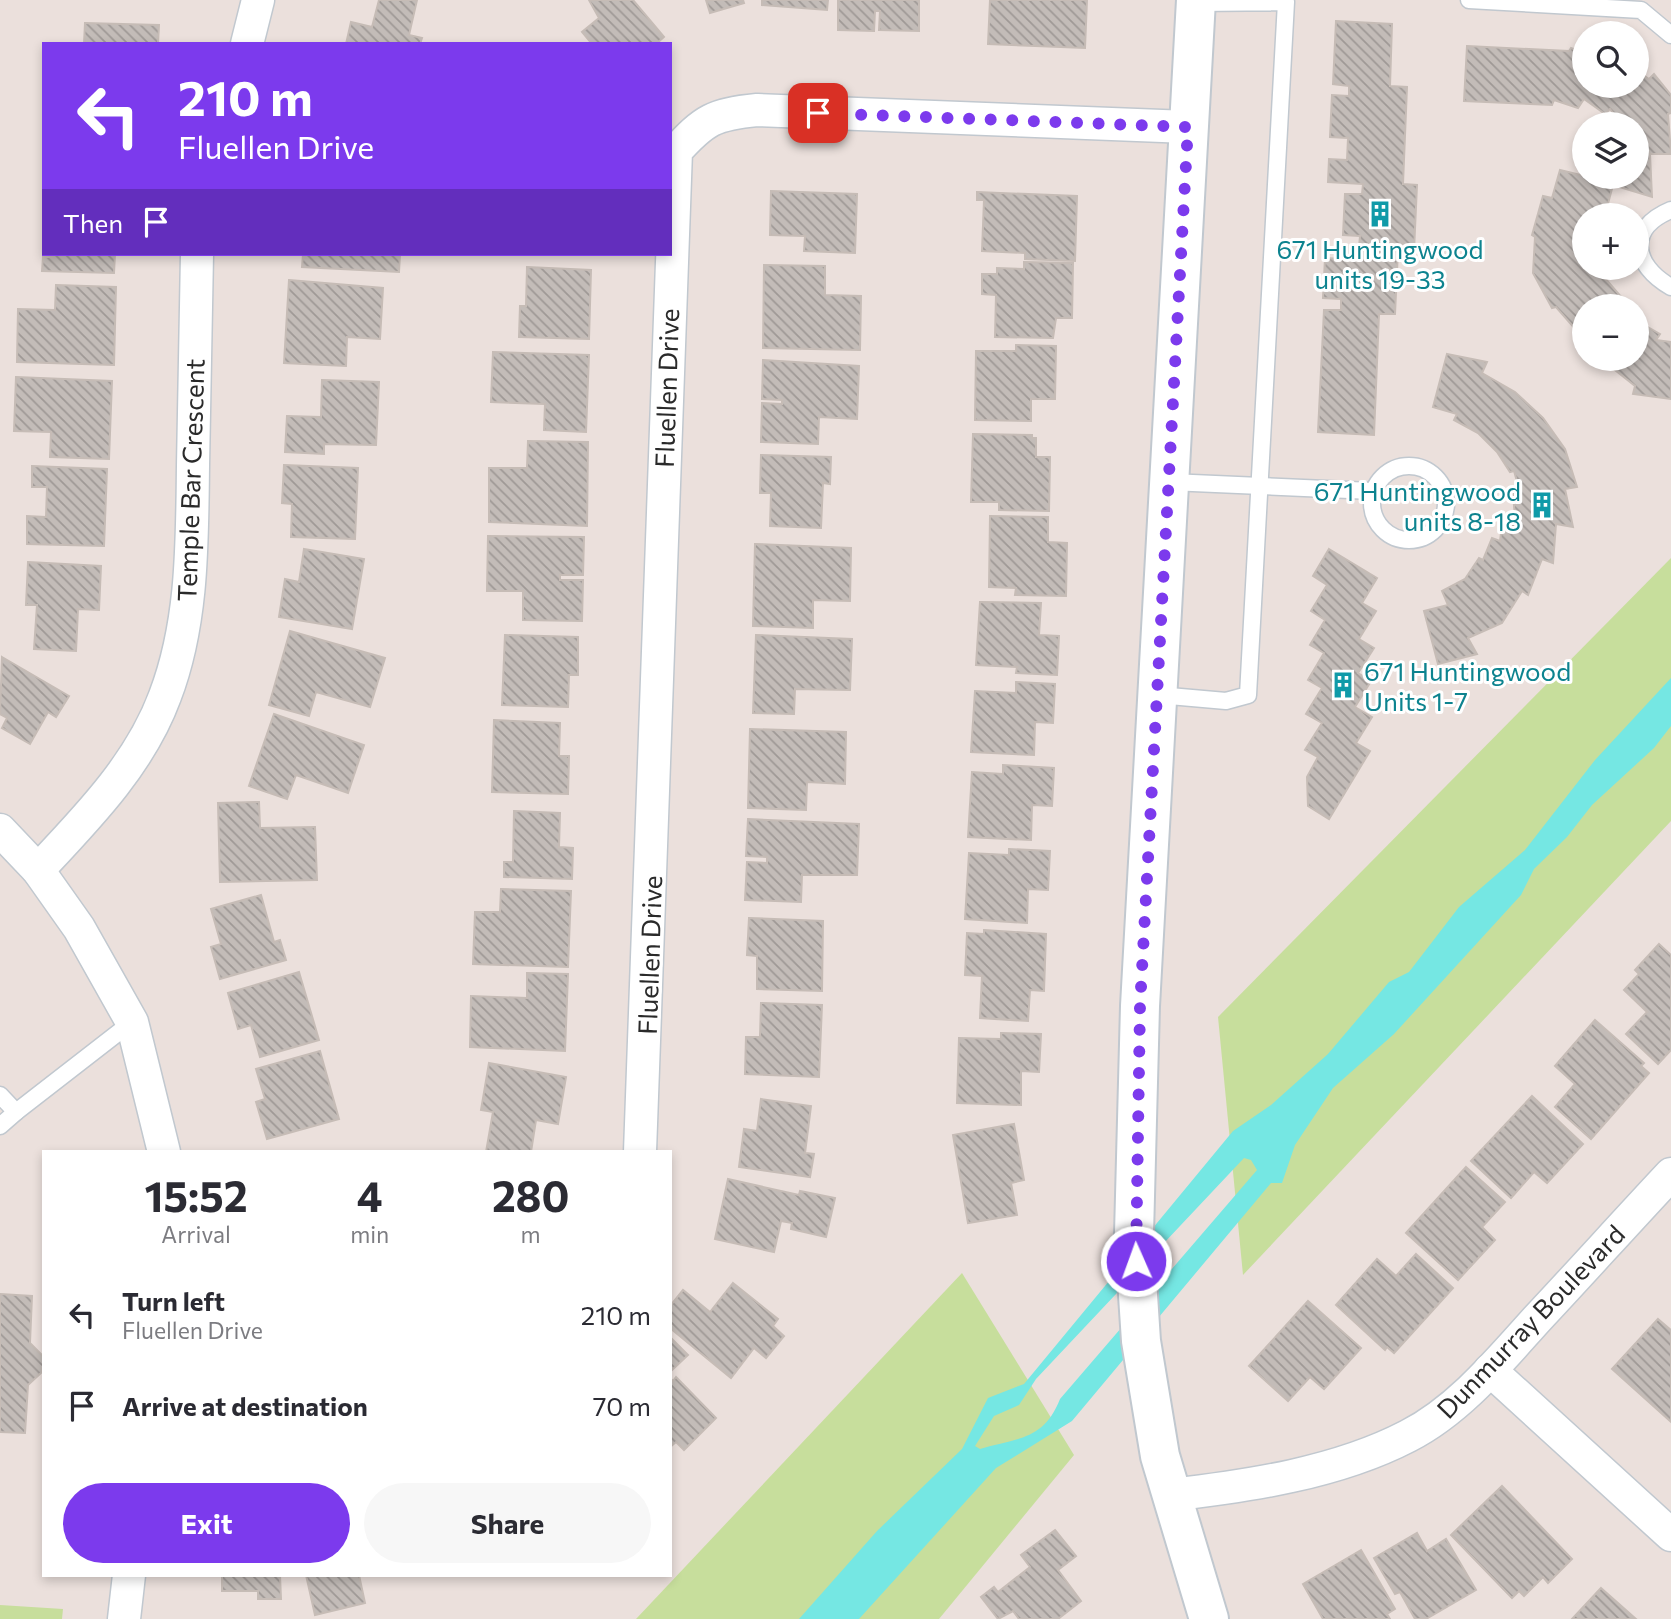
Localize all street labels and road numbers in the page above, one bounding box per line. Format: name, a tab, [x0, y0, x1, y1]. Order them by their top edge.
street label: Fluellen Drive	[648, 308, 684, 468]
street label: Temple Bar Crescent	[170, 358, 210, 602]
street label: Fluellen Drive	[631, 875, 667, 1035]
street label: Dunmurray Boulevard	[1430, 1218, 1630, 1424]

